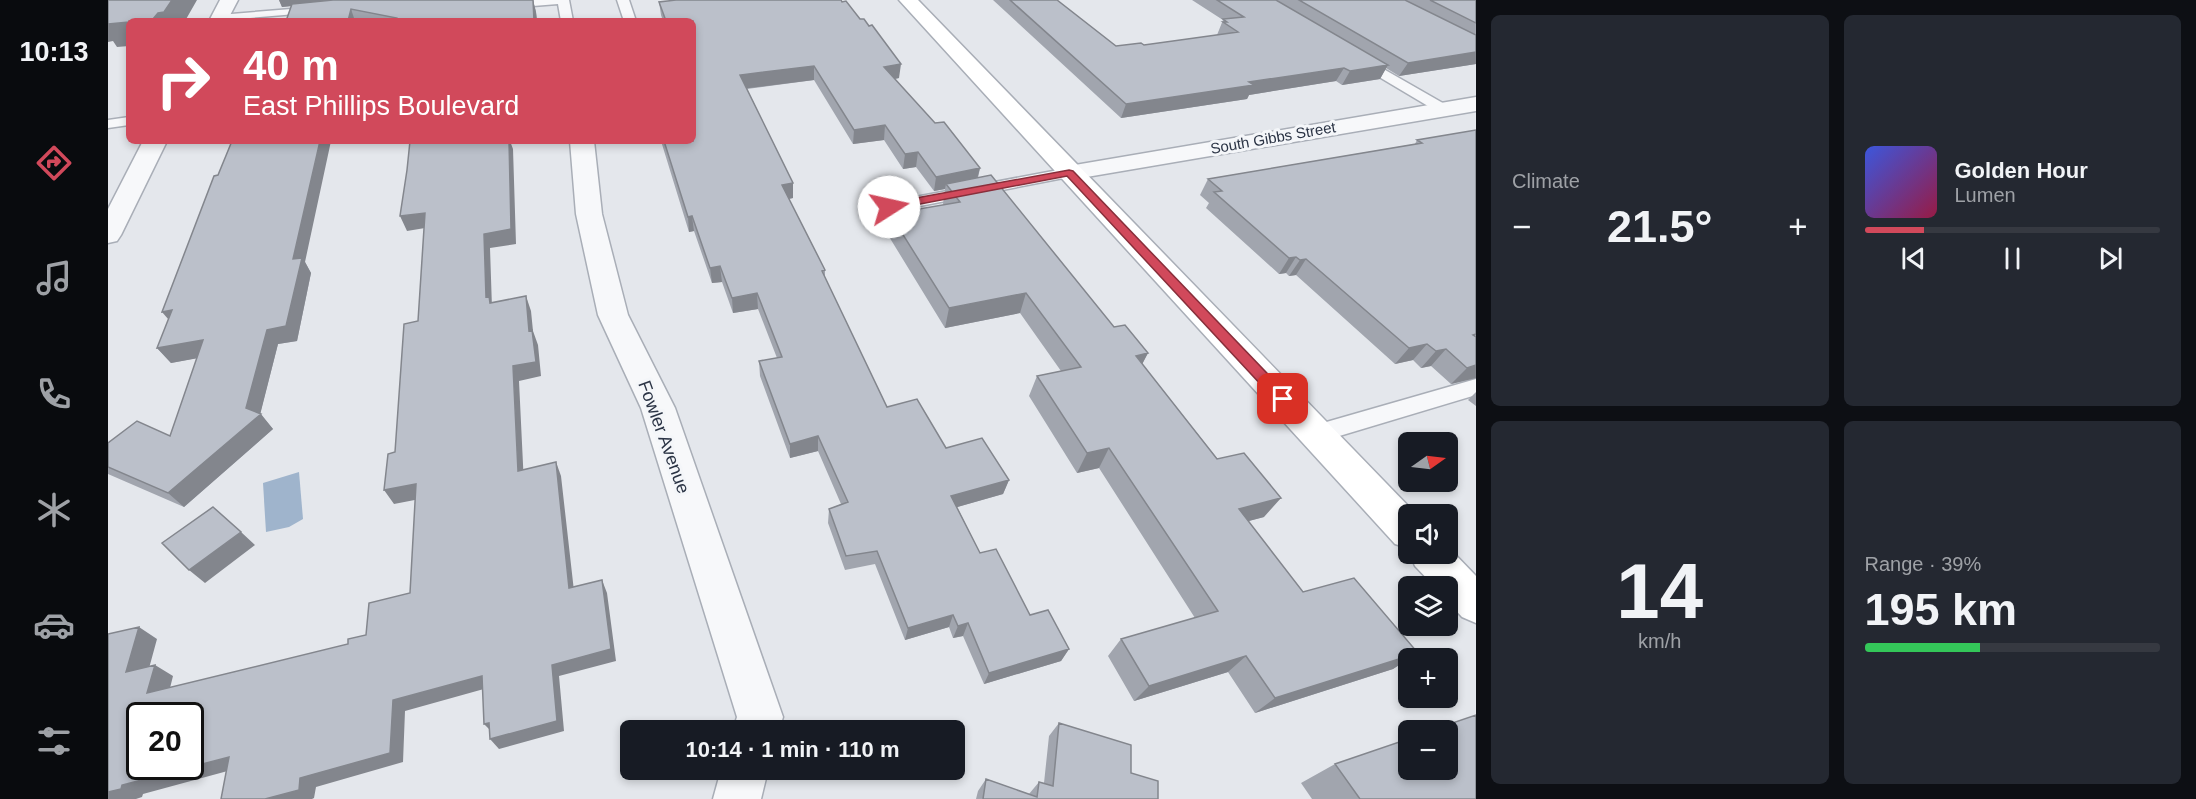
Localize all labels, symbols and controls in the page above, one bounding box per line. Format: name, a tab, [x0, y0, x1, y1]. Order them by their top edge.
text: 10:13	[19, 37, 89, 67]
icon: right	[144, 42, 222, 120]
text: 40 m	[243, 42, 339, 89]
text: East Phillips Boulevard	[243, 91, 519, 121]
street label: South Gibbs Street	[1209, 118, 1338, 157]
icon: directions	[33, 142, 75, 184]
text: Golden Hour	[1955, 158, 2088, 183]
text: Climate	[1512, 170, 1580, 192]
position arrow	[857, 175, 921, 239]
text: Lumen	[1955, 184, 2016, 206]
text: 21.5°	[1607, 201, 1713, 252]
text: −	[1512, 208, 1531, 245]
text: +	[1788, 208, 1808, 245]
icon: previous	[1897, 242, 1930, 275]
icon: pause	[1996, 242, 2029, 275]
icon: next	[2094, 242, 2127, 275]
icon: music	[33, 257, 75, 299]
icon: phone	[33, 373, 75, 415]
pin	[1257, 373, 1308, 424]
street label: Fowler Avenue	[634, 378, 694, 496]
icon: arrive	[1266, 382, 1299, 415]
north arrow	[1398, 432, 1458, 492]
map controls	[1398, 432, 1458, 780]
icon: climate	[33, 489, 75, 531]
button: sound	[1398, 504, 1458, 564]
text: 14	[1616, 547, 1703, 635]
text: Range · 39%	[1865, 553, 1981, 575]
button: layers	[1398, 576, 1458, 636]
text: 195 km	[1865, 584, 2017, 635]
icon: car	[33, 604, 75, 646]
text: km/h	[1638, 630, 1681, 652]
button: +	[1398, 648, 1458, 708]
speed limit sign: 20	[126, 702, 204, 780]
icon: filters	[33, 720, 75, 762]
button: −	[1398, 720, 1458, 780]
text: 10:14 · 1 min · 110 m	[686, 737, 900, 762]

